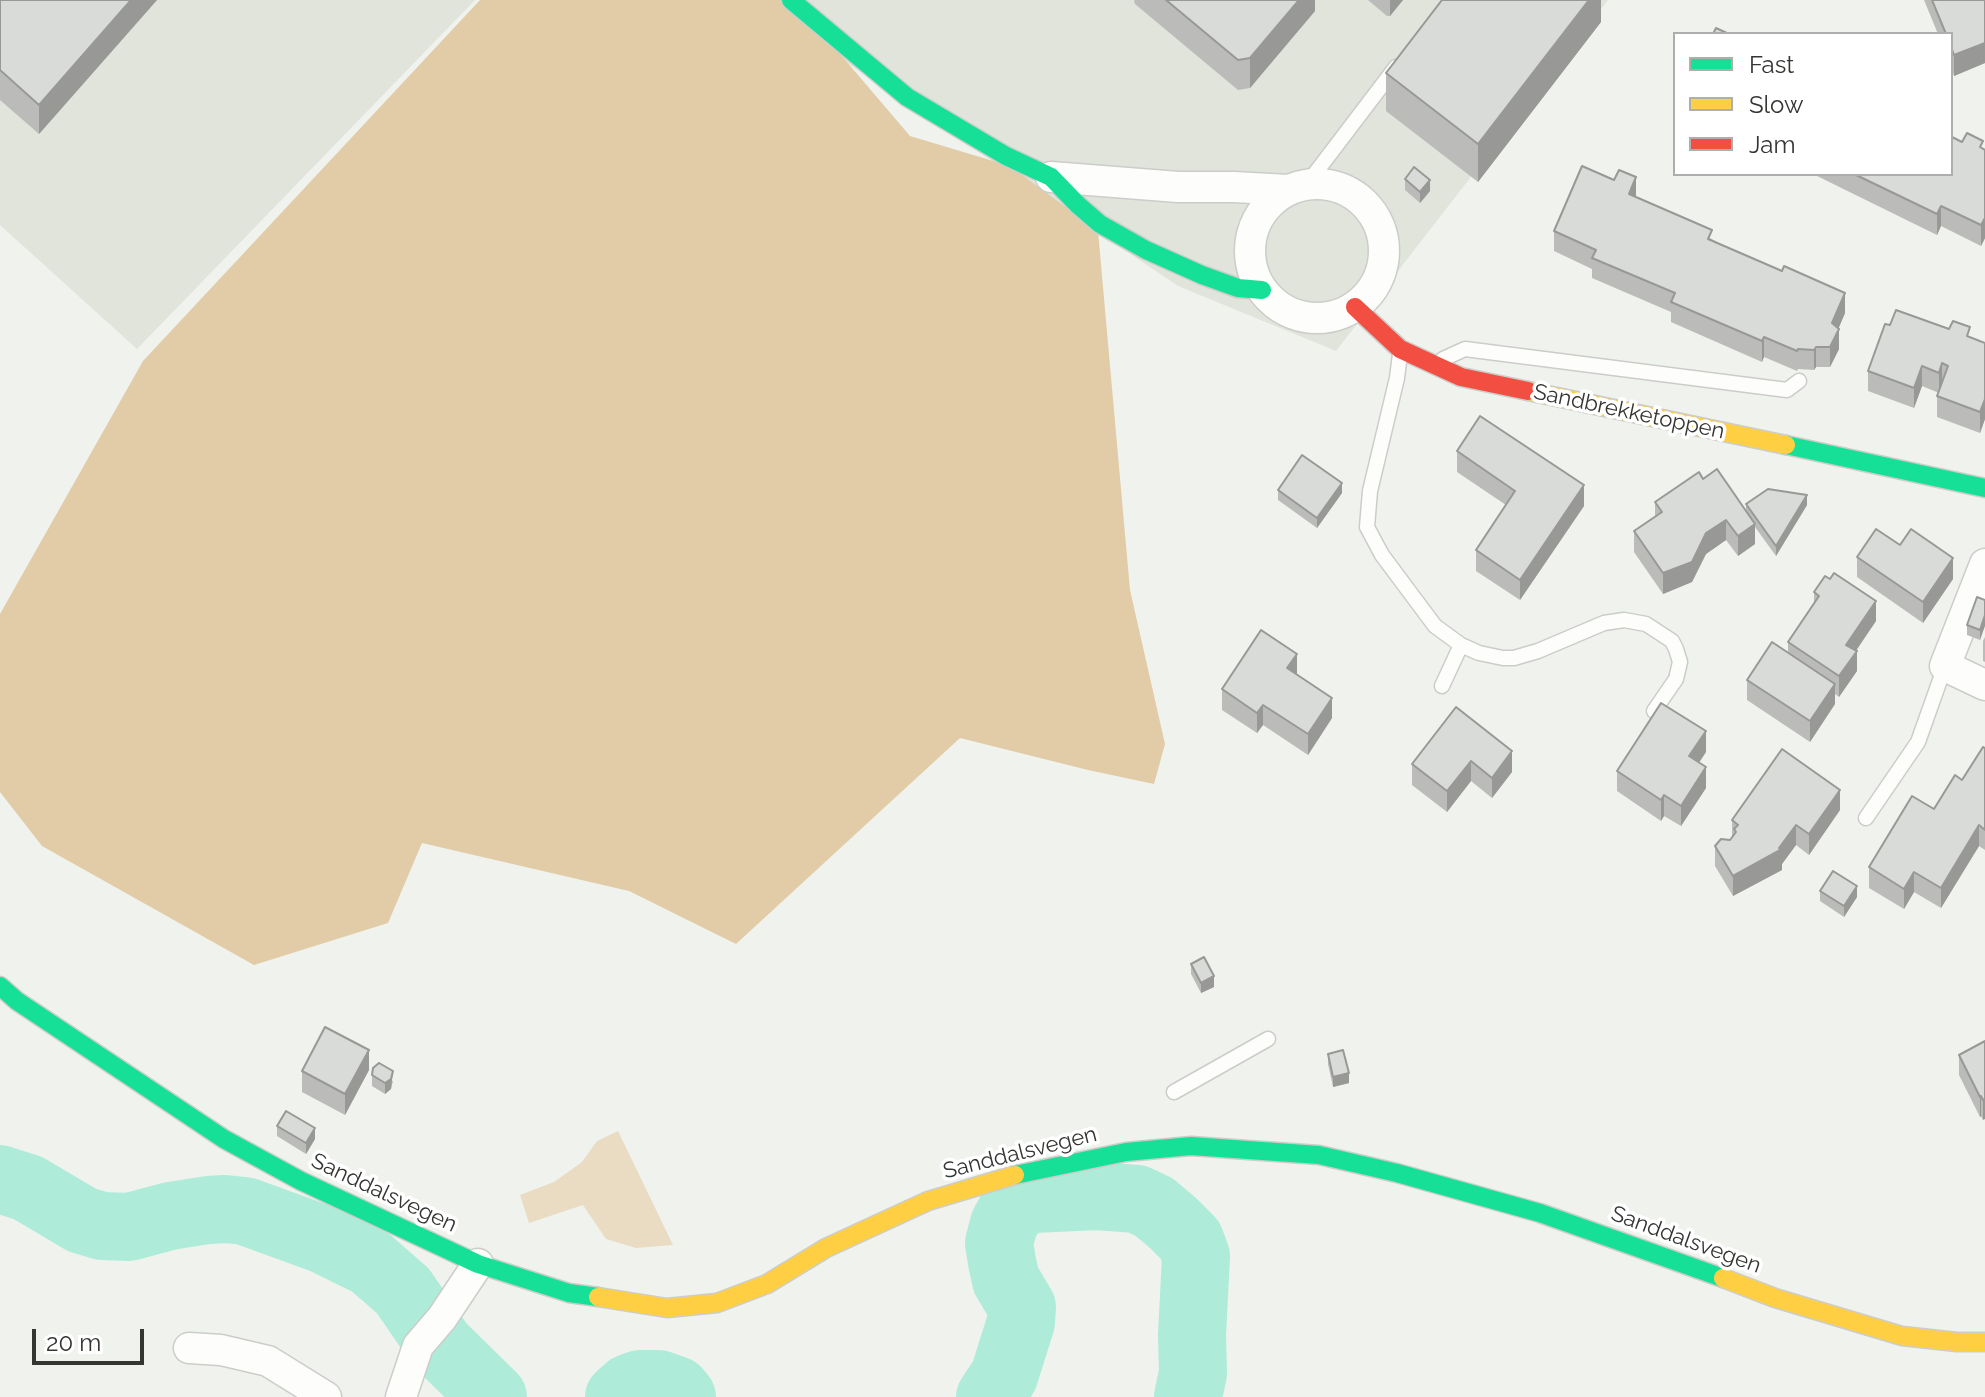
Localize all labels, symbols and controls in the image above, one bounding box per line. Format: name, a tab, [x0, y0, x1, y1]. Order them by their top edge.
legend	[1673, 32, 1953, 176]
text: Fast	[1749, 50, 1794, 79]
text: Slow	[1749, 90, 1803, 119]
text: Jam	[1749, 130, 1795, 159]
street label: Sandbrekketoppen	[1531, 379, 1727, 445]
street label: Sanddalsvegen	[940, 1121, 1100, 1185]
street label: Sanddalsvegen	[307, 1148, 461, 1238]
street label: Sanddalsvegen	[1607, 1201, 1765, 1279]
scale bar	[36, 1313, 148, 1363]
text: 20 m	[46, 1328, 101, 1357]

